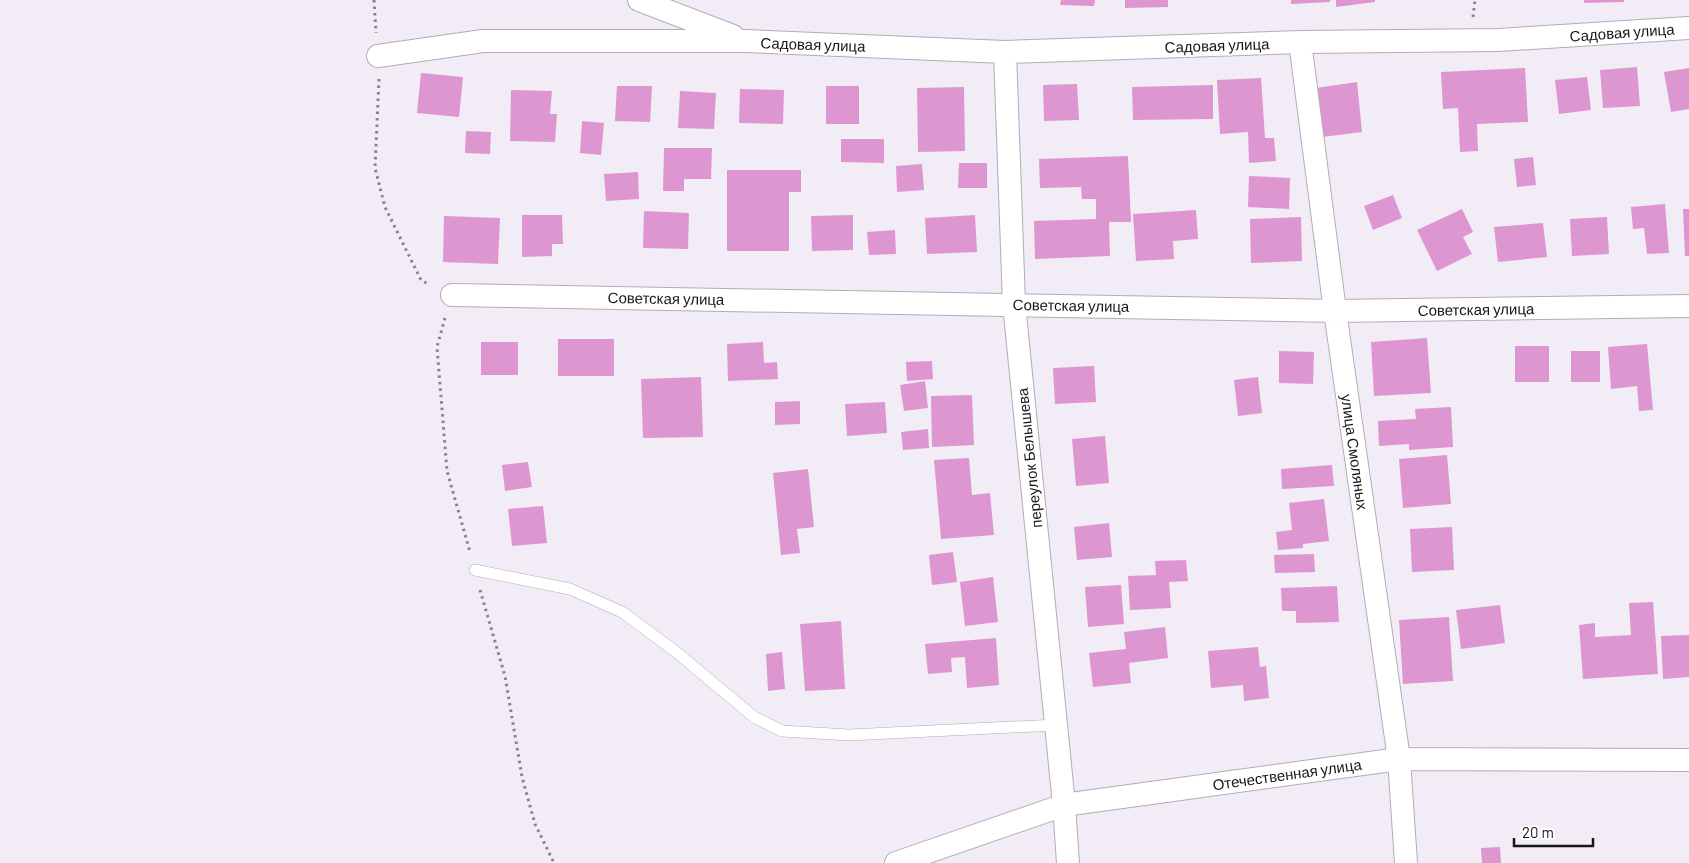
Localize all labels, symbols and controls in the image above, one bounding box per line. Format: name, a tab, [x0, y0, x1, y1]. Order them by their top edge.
street label: Садовая улица	[1569, 19, 1676, 45]
street label: Садовая улица	[760, 33, 866, 55]
street label: Садовая улица	[1164, 34, 1270, 56]
street label: Советская улица	[608, 288, 725, 308]
street label: Советская улица	[1013, 295, 1130, 315]
street label: Советская улица	[1418, 299, 1535, 319]
street label: переулок Белышева	[1013, 386, 1045, 529]
street label: улица Смоляных	[1338, 393, 1372, 512]
street label: Отечественная улица	[1211, 755, 1363, 793]
scale bar	[1514, 816, 1593, 848]
text: 20 m	[1522, 823, 1554, 841]

